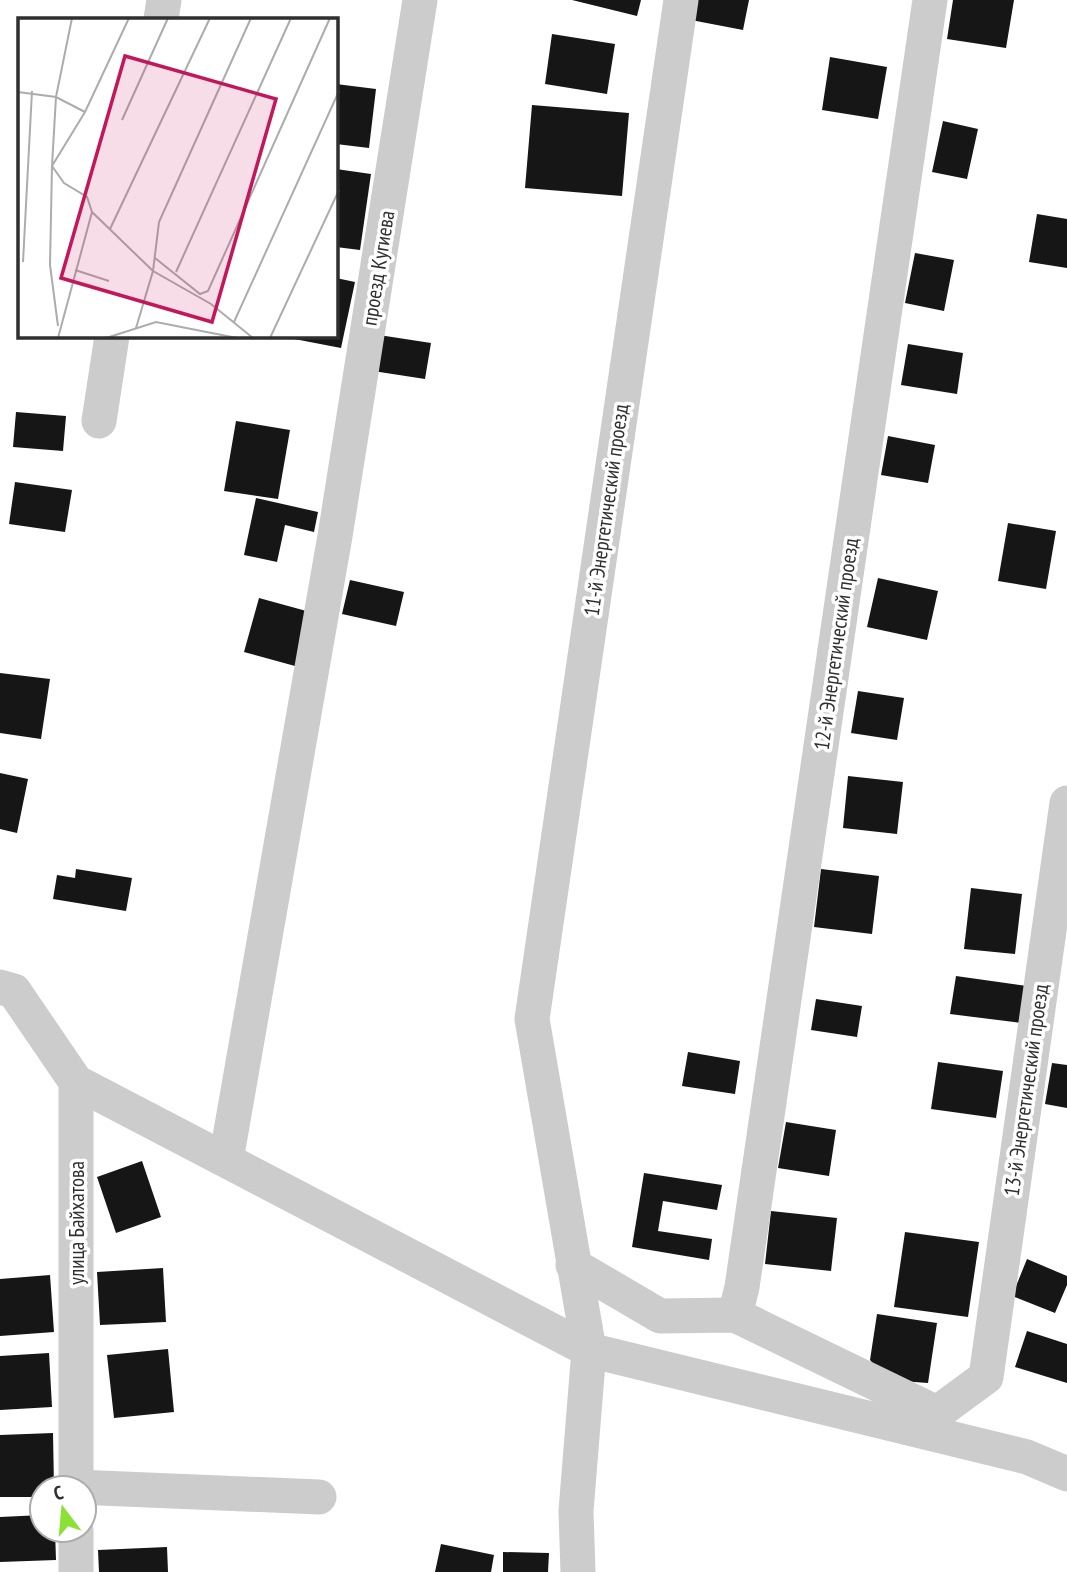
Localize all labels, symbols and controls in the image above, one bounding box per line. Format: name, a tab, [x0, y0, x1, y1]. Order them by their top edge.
inset map	[18, 18, 338, 338]
street label: проезд Кугиева	[356, 209, 400, 327]
street label: 11-й Энергетический проезд	[578, 402, 634, 618]
street label: 12-й Энергетический проезд	[808, 536, 864, 752]
street label: 13-й Энергетический проезд	[998, 982, 1054, 1198]
street label: улица Байхатова	[63, 1161, 90, 1285]
north arrow	[28, 1474, 98, 1544]
text: С	[51, 1480, 66, 1505]

